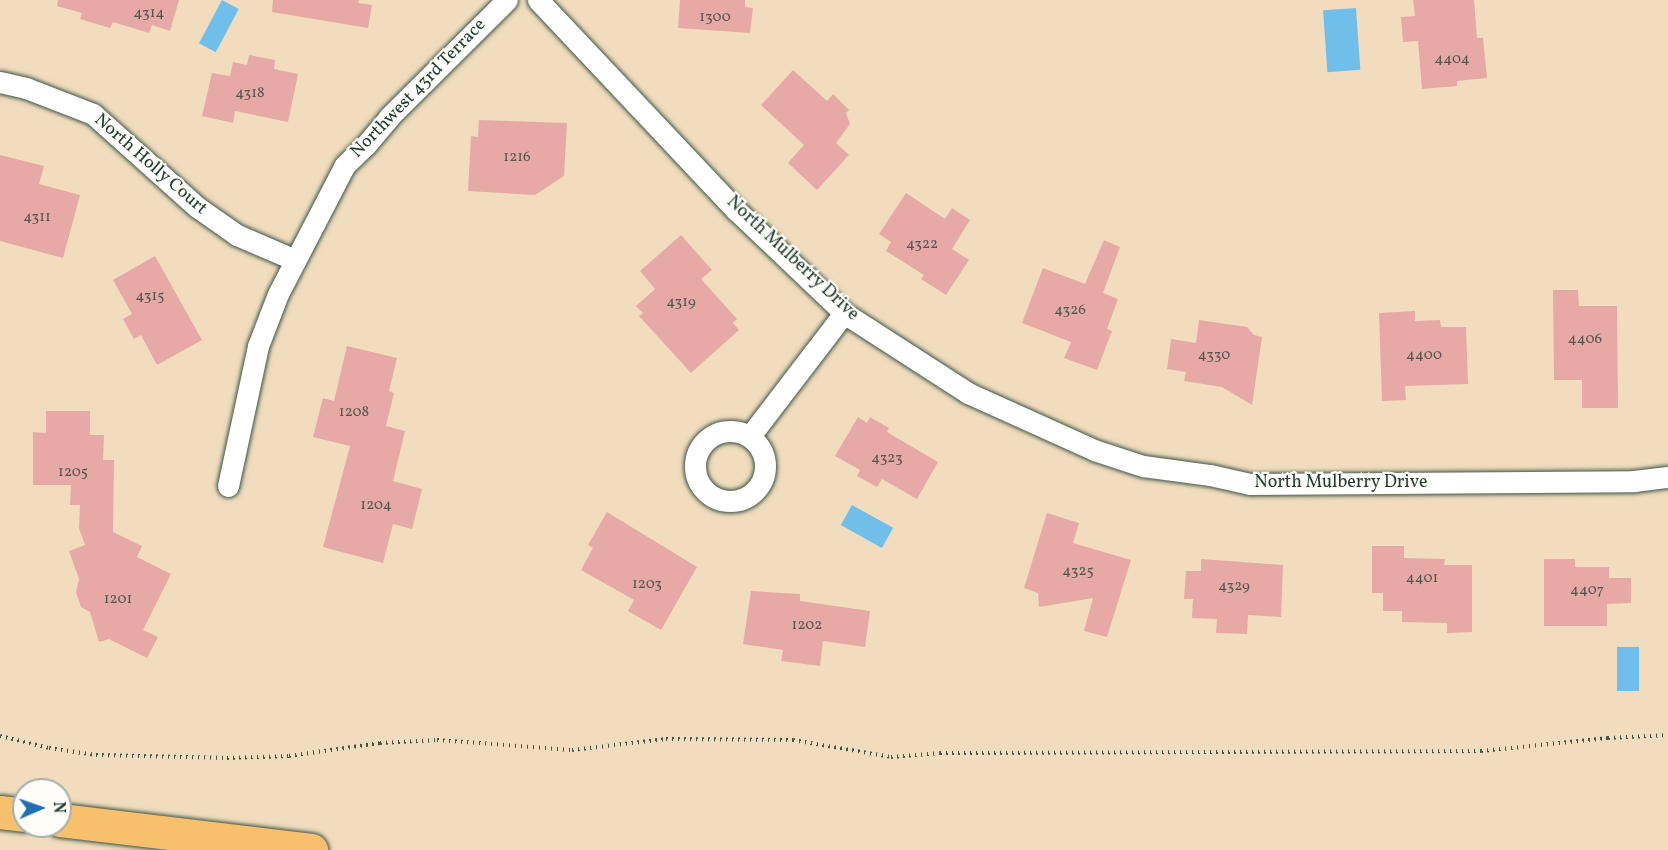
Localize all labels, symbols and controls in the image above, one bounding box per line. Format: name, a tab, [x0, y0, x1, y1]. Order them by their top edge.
house number: 4314	[134, 5, 164, 23]
house number: 1300	[699, 9, 731, 27]
street label: Northwest 43rd Terrace	[347, 15, 491, 163]
house number: 4404	[1434, 51, 1470, 69]
house number: 4318	[235, 85, 265, 103]
street label: North Holly Court	[89, 110, 211, 220]
house number: 1216	[503, 149, 531, 167]
street label: North Mulberry Drive	[721, 192, 863, 326]
house number: 4311	[23, 209, 51, 227]
house number: 4322	[906, 236, 938, 254]
house number: 4315	[135, 288, 165, 306]
house number: 4319	[666, 294, 696, 312]
house number: 4326	[1054, 302, 1086, 320]
house number: 4406	[1568, 331, 1602, 349]
house number: 4330	[1198, 347, 1230, 365]
house number: 4400	[1406, 347, 1442, 365]
house number: 1208	[339, 404, 369, 422]
house number: 4323	[871, 450, 903, 468]
house number: 1205	[58, 464, 88, 482]
street label: North Mulberry Drive	[1254, 472, 1428, 494]
house number: 1204	[360, 497, 392, 515]
house number: 4325	[1062, 563, 1094, 581]
house number: 4401	[1406, 570, 1438, 588]
house number: 1203	[632, 576, 662, 594]
house number: 4329	[1218, 578, 1250, 596]
house number: 4407	[1570, 582, 1604, 600]
house number: 1201	[104, 591, 132, 609]
house number: 1202	[792, 617, 822, 635]
north arrow	[12, 778, 72, 838]
text: N	[47, 801, 69, 814]

